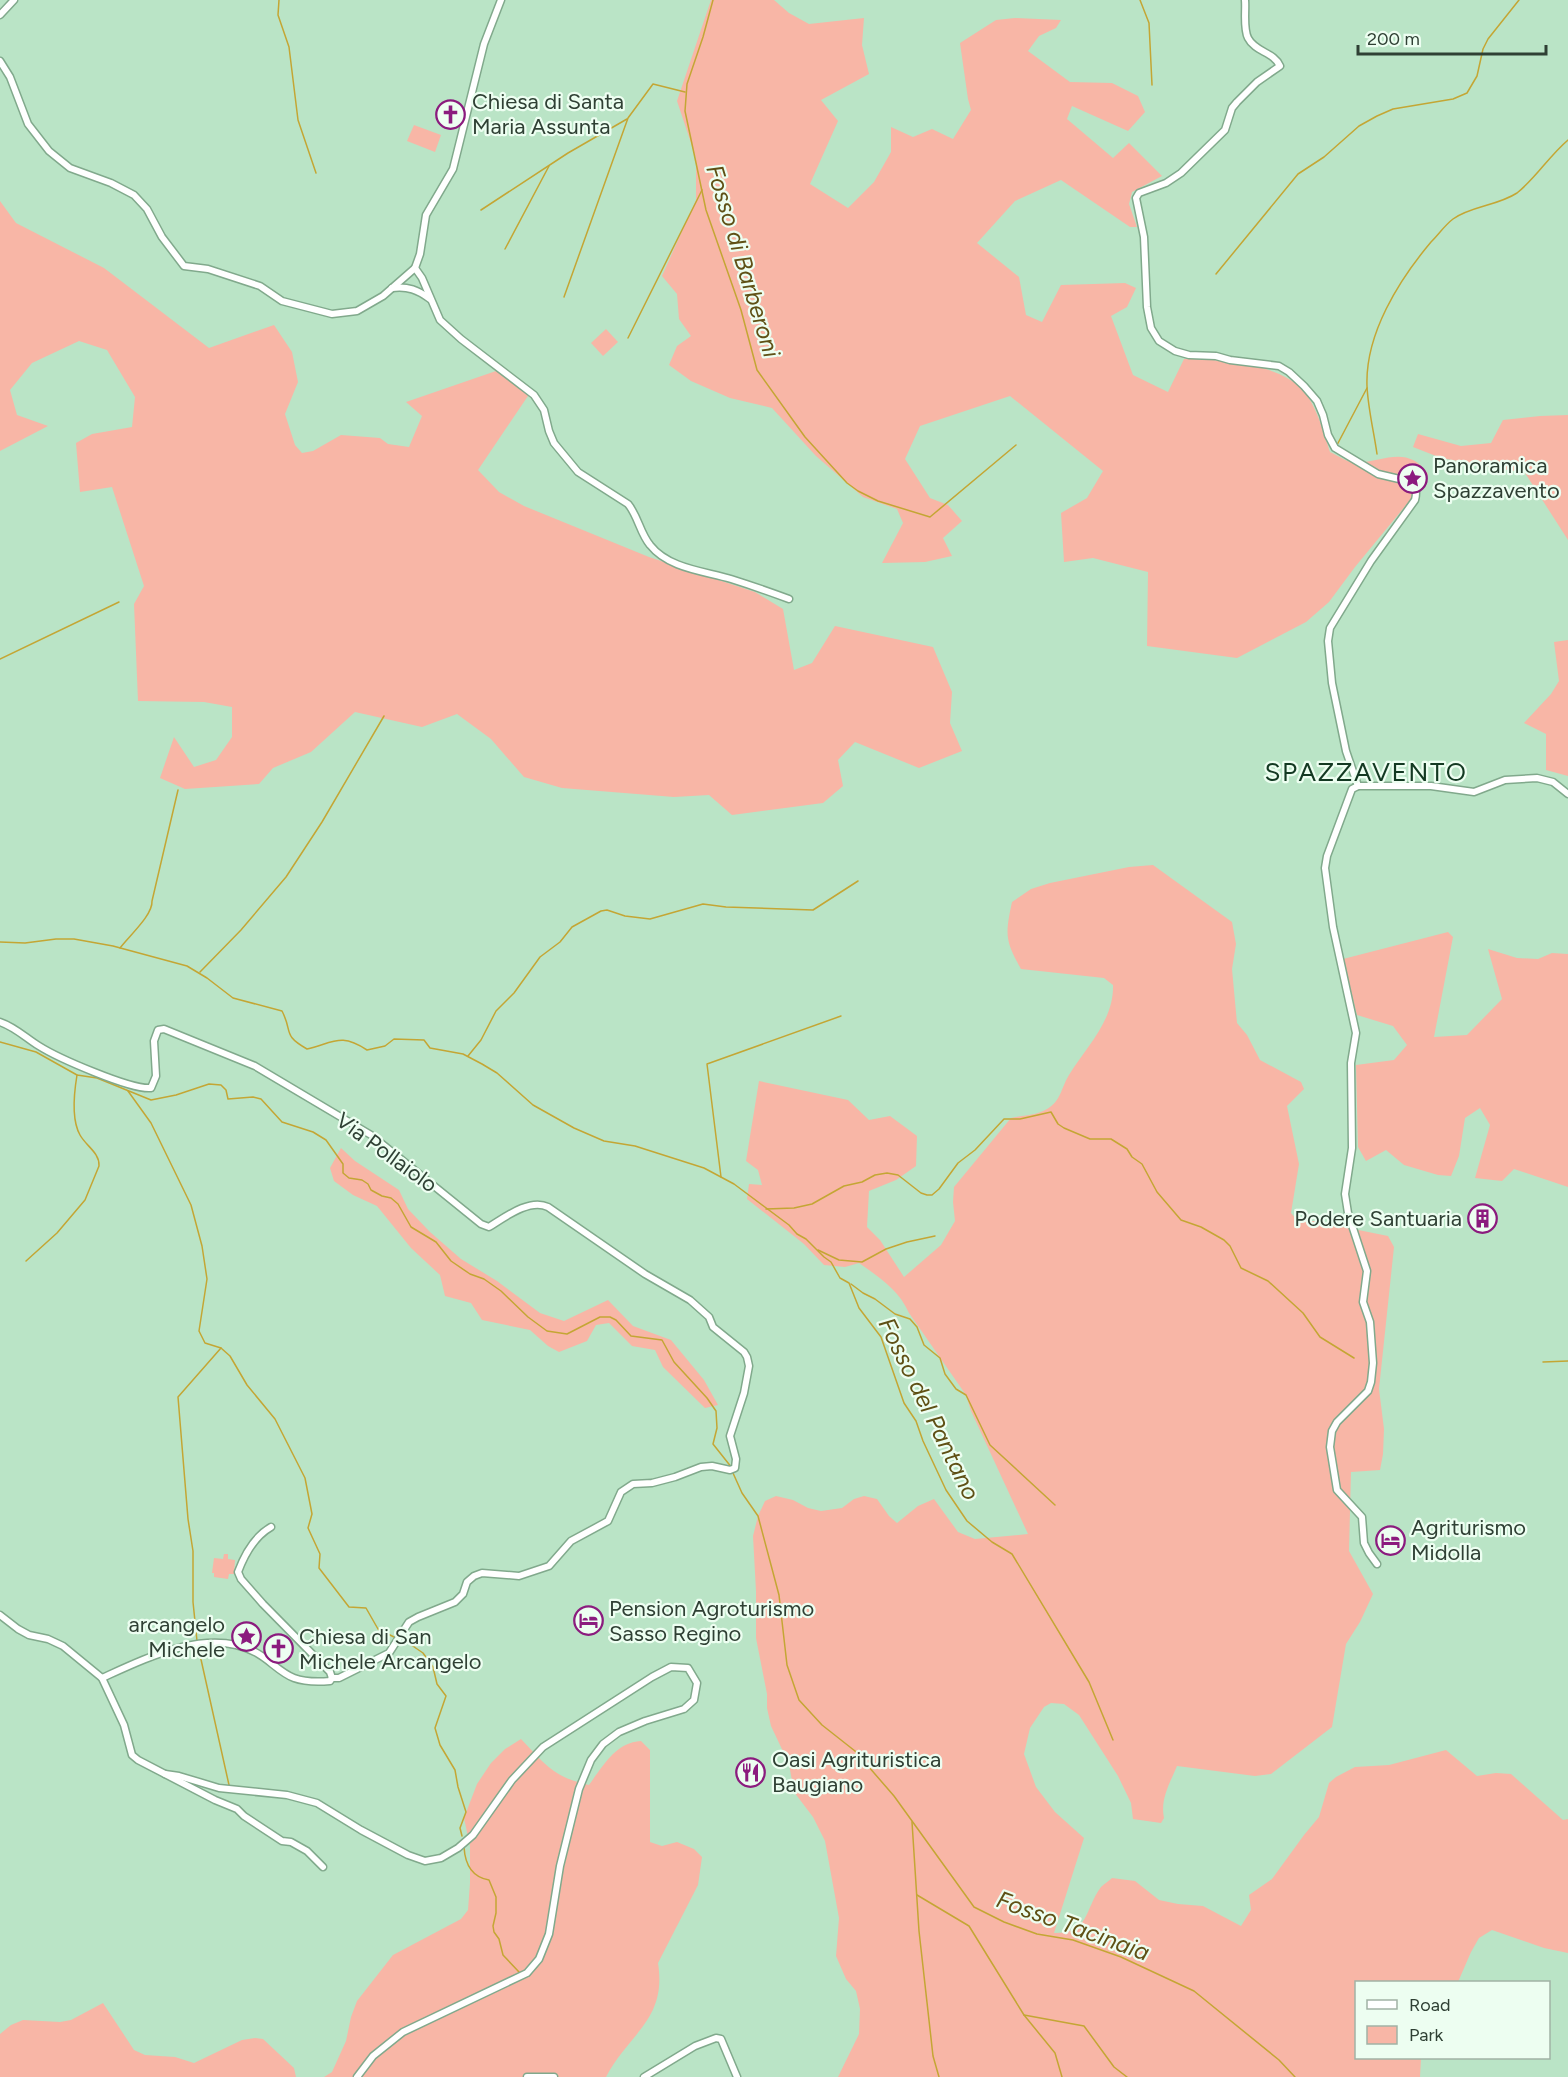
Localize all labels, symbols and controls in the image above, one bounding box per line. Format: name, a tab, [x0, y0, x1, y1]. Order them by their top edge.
scale bar	[1358, 18, 1546, 56]
text: 200 m	[1367, 28, 1420, 50]
place label: Chiesa di Santa Maria Assunta	[472, 88, 624, 140]
church icon: Chiesa di Santa Maria Assunta	[435, 98, 467, 130]
water label: Fosso di Barberoni	[700, 161, 787, 361]
place label: Panoramica Spazzavento	[1433, 452, 1560, 504]
place icon: Panoramica Spazzavento	[1396, 462, 1428, 494]
district label: SPAZZAVENTO	[1265, 756, 1468, 788]
street label: Via Pollaiolo	[331, 1107, 443, 1198]
building icon: Podere Santuaria	[1467, 1202, 1499, 1234]
place label: Podere Santuaria	[1294, 1205, 1462, 1232]
water label: Fosso del Pantano	[873, 1313, 986, 1505]
place label: Agriturismo Midolla	[1411, 1514, 1526, 1566]
hotel icon: Agriturismo Midolla	[1374, 1524, 1406, 1556]
place label: Pension Agroturismo Sasso Regino	[609, 1595, 814, 1647]
hotel icon: Pension Agroturismo Sasso Regino	[572, 1605, 604, 1637]
place label: arcangelo Michele	[128, 1611, 225, 1663]
place icon: arcangelo Michele	[230, 1621, 262, 1653]
place label: Chiesa di San Michele Arcangelo	[299, 1623, 481, 1675]
church icon: Chiesa di San Michele Arcangelo	[262, 1633, 294, 1665]
place label: Oasi Agrituristica Baugiano	[772, 1746, 941, 1798]
restaurant icon: Oasi Agrituristica Baugiano	[735, 1756, 767, 1788]
water label: Fosso Tacinaia	[993, 1884, 1154, 1967]
legend	[1355, 1981, 1550, 2059]
text: Road	[1409, 1994, 1450, 2016]
text: Park	[1409, 2024, 1444, 2046]

